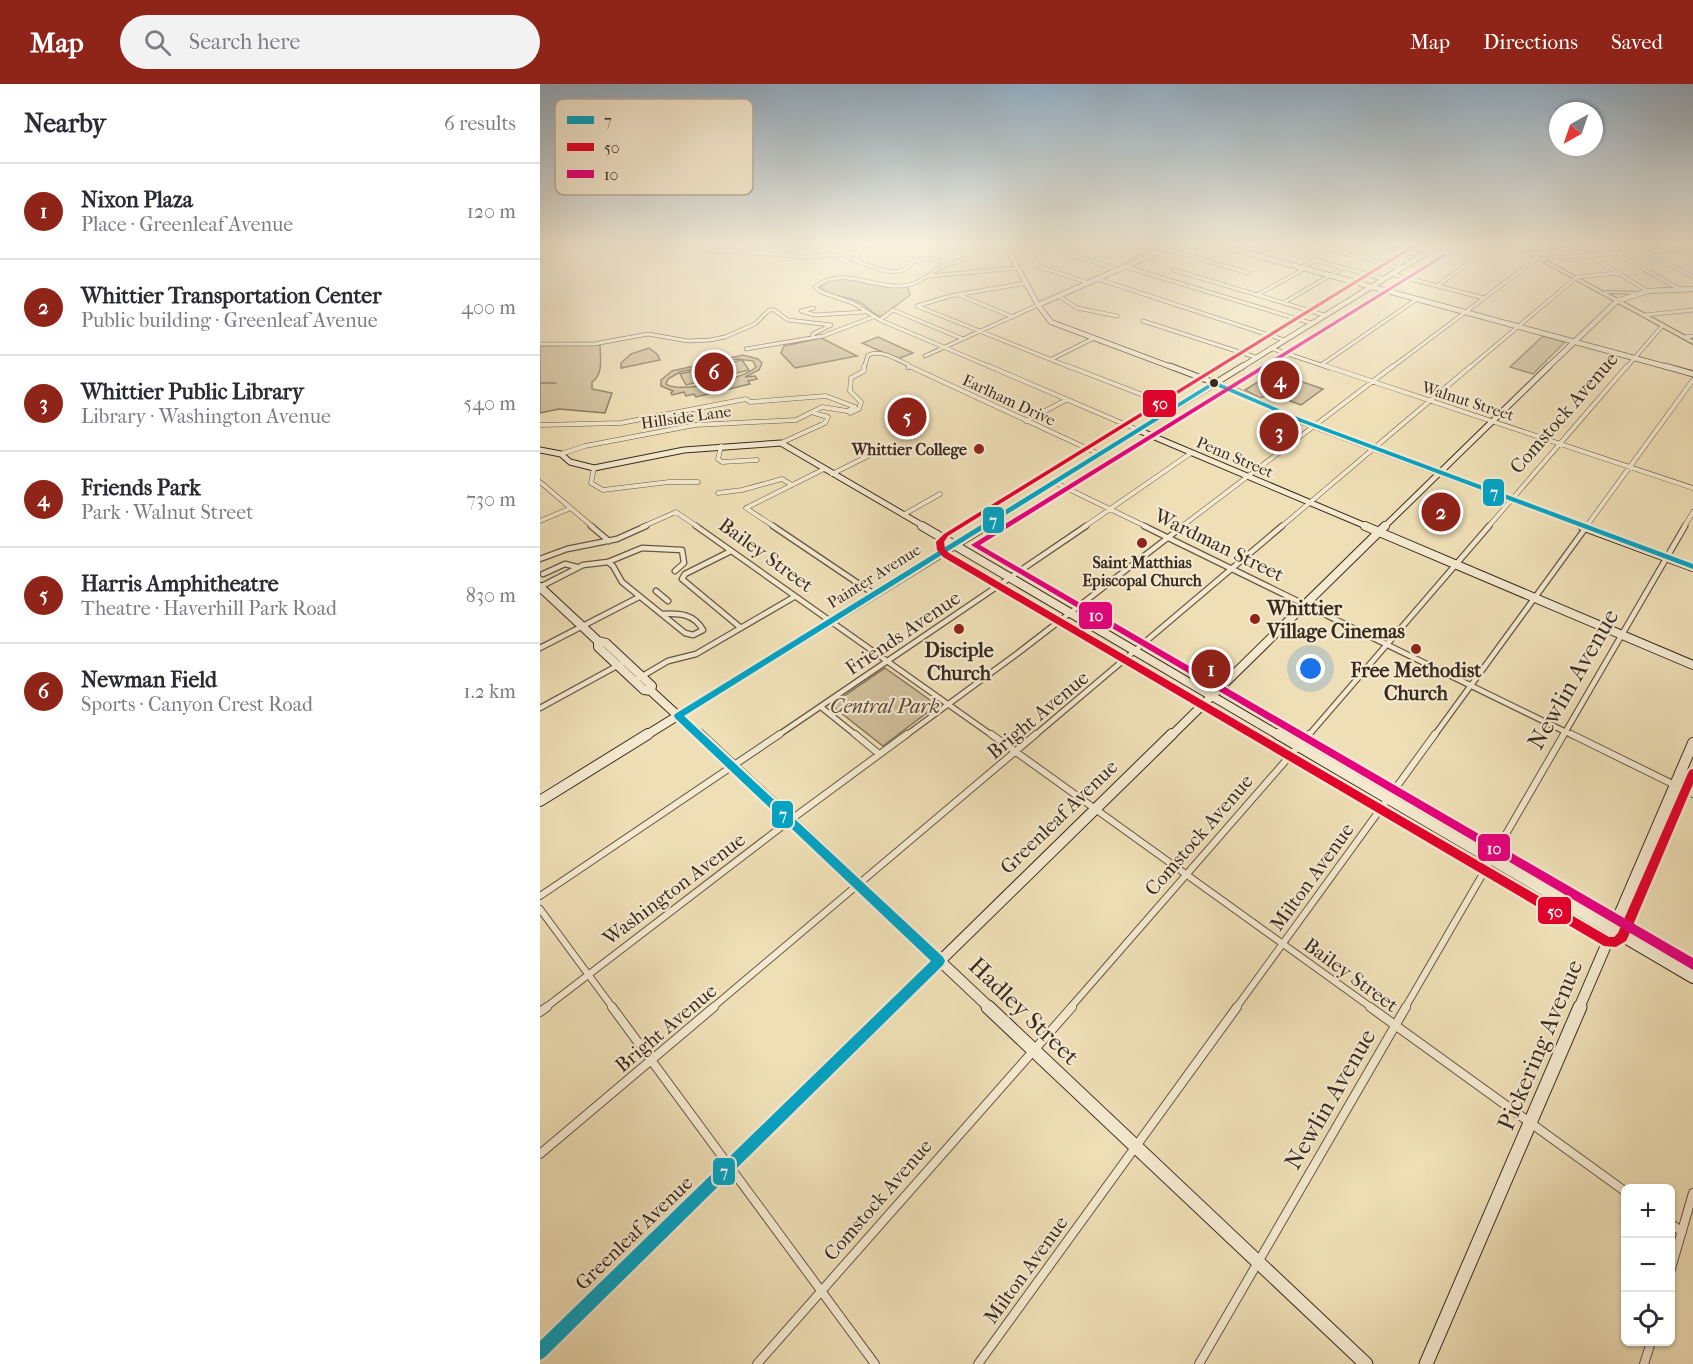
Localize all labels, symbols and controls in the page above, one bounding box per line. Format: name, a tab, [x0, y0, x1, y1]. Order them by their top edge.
search box	[120, 15, 540, 69]
text: Map	[30, 26, 84, 59]
icon: search	[141, 26, 174, 59]
text: Search here	[189, 29, 300, 55]
text: Map	[1410, 30, 1450, 54]
text: Directions	[1483, 30, 1578, 54]
text: Saved	[1611, 30, 1663, 54]
legend	[555, 99, 753, 195]
north arrow	[1549, 102, 1603, 156]
text: Nearby	[24, 108, 106, 139]
text: 7	[604, 111, 612, 130]
text: 6 results	[444, 112, 516, 135]
text: 50	[604, 138, 620, 157]
text: 10	[604, 165, 618, 184]
text: Nixon Plaza	[81, 187, 193, 213]
text: 1	[40, 200, 47, 223]
text: 120 m	[467, 200, 516, 223]
text: Place · Greenleaf Avenue	[81, 213, 293, 236]
text: Whittier Transportation Center	[81, 283, 382, 309]
text: 2	[38, 296, 49, 319]
text: 400 m	[461, 296, 516, 319]
text: Public building · Greenleaf Avenue	[81, 309, 378, 332]
street label: Comstock Avenue	[1505, 348, 1623, 478]
pin: 6	[694, 350, 734, 394]
pin: 4	[1260, 358, 1300, 402]
street label: Earlham Drive	[959, 370, 1059, 430]
unlabelled marker	[1208, 377, 1220, 389]
street label: Walnut Street	[1418, 377, 1517, 425]
text: Whittier Public Library	[81, 379, 304, 405]
line badge: 50	[1142, 389, 1177, 418]
text: 3	[39, 392, 48, 415]
text: 540 m	[464, 392, 516, 415]
pin: 5	[888, 394, 926, 440]
text: 50	[1152, 394, 1168, 413]
street label: Hillside Lane	[640, 401, 732, 433]
text: Library · Washington Avenue	[81, 405, 331, 428]
pin: 3	[1260, 410, 1298, 454]
street label: Penn Street	[1194, 432, 1276, 482]
place label: Whittier College	[851, 440, 967, 460]
marker: Whittier College	[972, 442, 986, 456]
text: Friends Park	[81, 475, 201, 501]
line badge: 7	[1482, 478, 1505, 507]
text: 7	[1489, 483, 1498, 502]
text: 4	[38, 488, 49, 511]
text: 730 m	[466, 488, 516, 511]
pin: 2	[1422, 490, 1460, 534]
text: Park · Walnut Street	[81, 501, 253, 524]
street label: Wardman Street	[1150, 503, 1288, 586]
line badge: 7	[982, 506, 1005, 534]
text: 7	[988, 511, 997, 530]
street label: Bailey Street	[714, 513, 818, 597]
marker: Saint Matthias Episcopal Church	[1135, 536, 1149, 550]
street label: Painter Avenue	[824, 540, 924, 612]
place label: Saint Matthias Episcopal Church	[1082, 553, 1203, 591]
text: Harris Amphitheatre	[81, 571, 279, 597]
text: 5	[39, 584, 48, 607]
text: 830 m	[466, 584, 516, 607]
street label: Friends Avenue	[841, 586, 965, 680]
text: Theatre · Haverhill Park Road	[81, 597, 337, 620]
place label: Whittier Village Cinemas	[1266, 597, 1406, 643]
line badge: 10	[1078, 601, 1113, 630]
street label: Newlin Avenue	[1522, 604, 1625, 754]
text: 10	[1089, 606, 1103, 625]
marker: Whittier Village Cinemas	[1248, 612, 1262, 626]
marker: Disciple Church	[952, 622, 966, 636]
place label: Disciple Church	[924, 639, 994, 685]
marker: Free Methodist Church	[1409, 642, 1423, 656]
pin: 1	[1192, 646, 1230, 692]
your location	[1296, 654, 1325, 683]
place label: Free Methodist Church	[1350, 659, 1482, 705]
street label: Bright Avenue	[983, 666, 1093, 764]
text: Newman Field	[81, 667, 217, 693]
text: 6	[38, 680, 49, 703]
text: 1.2 km	[464, 680, 516, 703]
text: Sports · Canyon Crest Road	[81, 693, 313, 716]
park label: Central Park	[830, 695, 940, 718]
street label: Greenleaf Avenue	[996, 755, 1122, 879]
street label: Comstock Avenue	[1140, 770, 1258, 900]
line badge: 7	[771, 800, 794, 829]
text: 7	[778, 805, 787, 824]
street label: Milton Avenue	[1265, 819, 1359, 935]
street label: Washington Avenue	[598, 828, 750, 951]
line badge: 10	[1477, 833, 1511, 862]
text: 10	[1487, 839, 1501, 858]
line badge: 50	[1537, 896, 1572, 925]
text: 50	[1547, 902, 1563, 921]
street label: Bailey Street	[1299, 933, 1403, 1017]
street label: Hadley Street	[963, 951, 1085, 1071]
street label: Pickering Avenue	[1491, 955, 1589, 1134]
street label: Bright Avenue	[611, 979, 721, 1077]
street label: Newlin Avenue	[1279, 1024, 1382, 1174]
street label: Comstock Avenue	[819, 1135, 937, 1265]
line badge: 7	[712, 1157, 736, 1186]
text: 7	[719, 1162, 728, 1181]
street label: Greenleaf Avenue	[571, 1171, 697, 1295]
map controls	[1621, 1184, 1675, 1346]
button: +	[1621, 1184, 1675, 1238]
street label: Milton Avenue	[979, 1212, 1073, 1328]
button: −	[1621, 1238, 1675, 1292]
button: locate	[1621, 1292, 1675, 1346]

